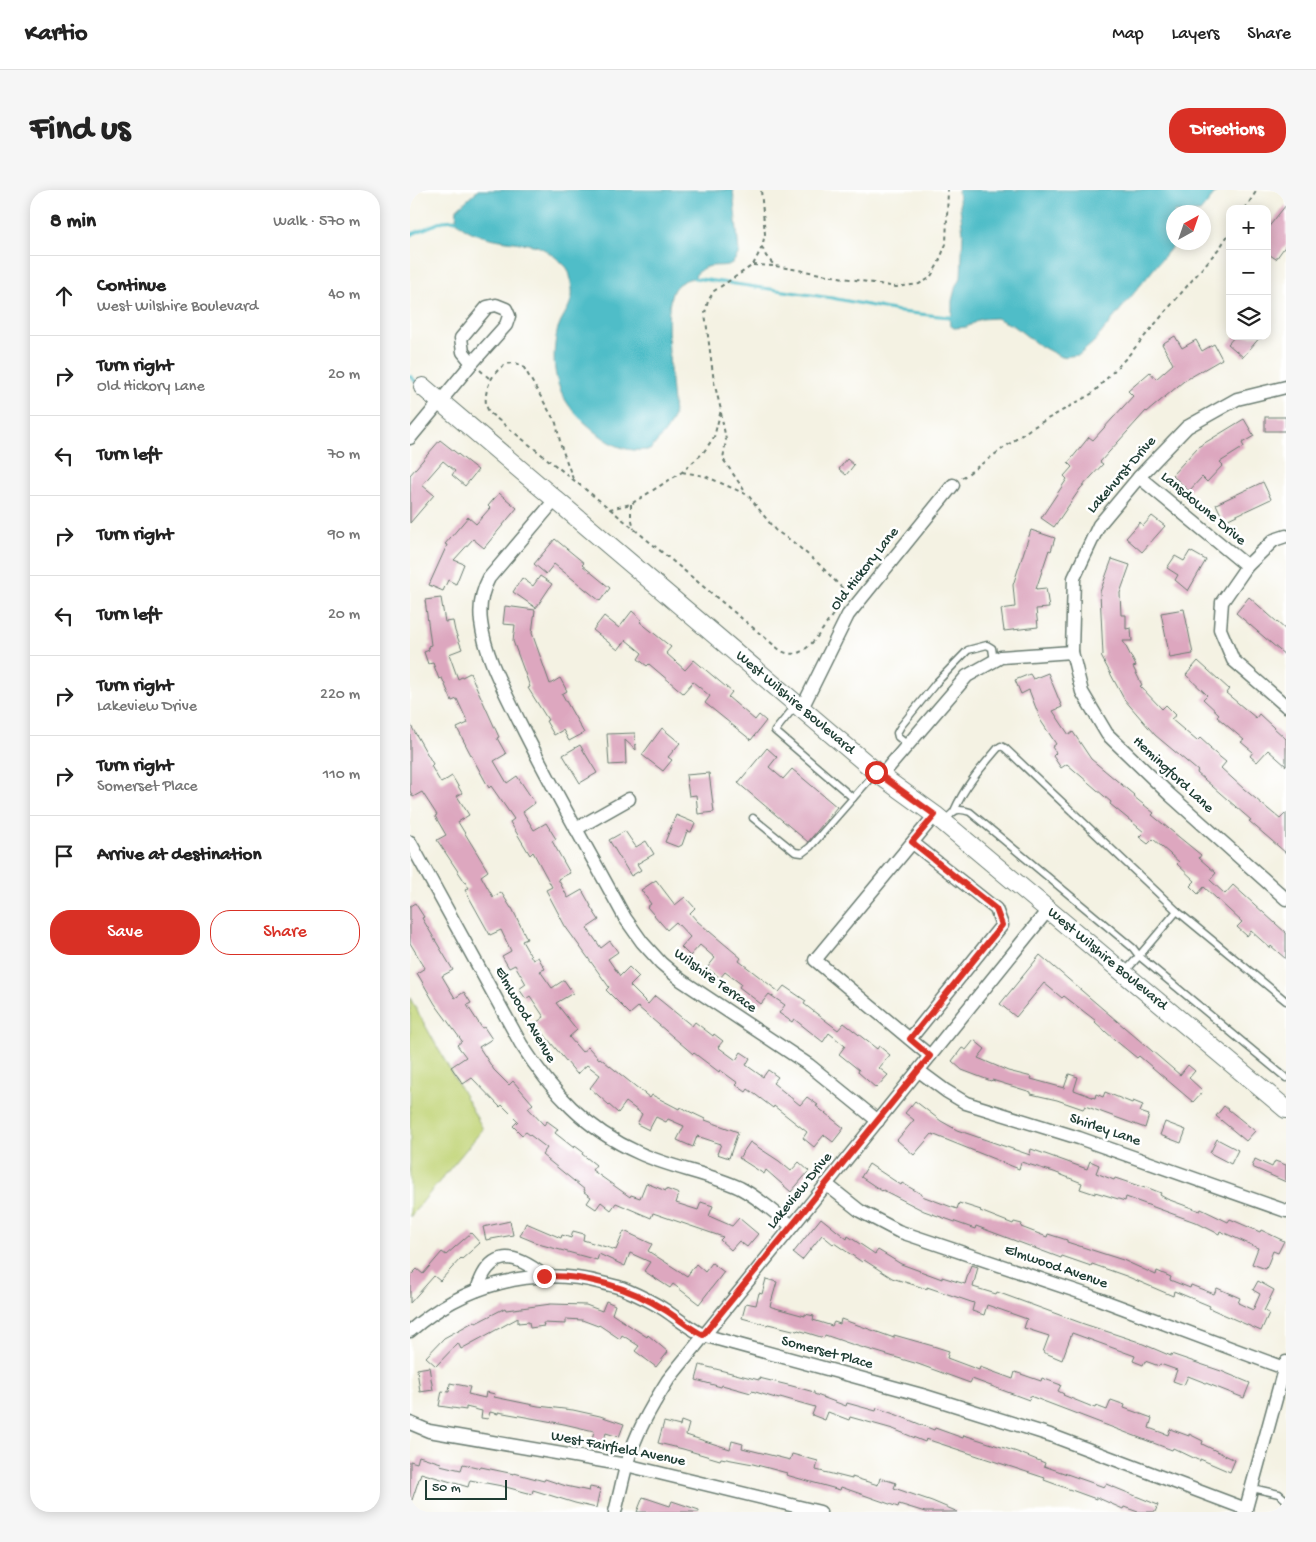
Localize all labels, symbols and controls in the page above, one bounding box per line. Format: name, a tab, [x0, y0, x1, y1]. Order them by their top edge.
text: Kartio	[25, 20, 88, 49]
text: Map	[1112, 24, 1144, 45]
text: Layers	[1172, 24, 1219, 45]
text: Share	[1247, 24, 1291, 45]
button: Directions	[1169, 108, 1286, 153]
text: Find us	[30, 110, 130, 151]
north arrow	[1166, 205, 1211, 250]
map controls	[1226, 205, 1271, 340]
button: +	[1226, 205, 1271, 250]
text: 8 min	[50, 210, 96, 235]
text: Walk · 570 m	[273, 213, 360, 232]
button: −	[1226, 250, 1271, 295]
text: Continue	[97, 275, 166, 298]
icon: ahead	[50, 282, 78, 310]
text: 40 m	[328, 286, 360, 305]
button: layers	[1226, 295, 1271, 340]
text: West Wilshire Boulevard	[97, 298, 258, 317]
text: Turn right	[97, 355, 173, 378]
icon: right	[50, 362, 78, 390]
text: 20 m	[328, 366, 360, 385]
text: Old Hickory Lane	[97, 378, 205, 397]
street label: Lakehurst Drive	[1084, 432, 1161, 517]
icon: left	[50, 442, 78, 470]
text: Turn left	[97, 444, 161, 467]
text: 70 m	[327, 446, 360, 465]
street label: Lansdowne Drive	[1157, 468, 1249, 550]
icon: right	[50, 522, 78, 550]
street label: Old Hickory Lane	[827, 523, 903, 614]
text: Turn right	[97, 524, 173, 547]
text: 90 m	[328, 526, 360, 545]
icon: left	[50, 602, 78, 630]
text: Turn left	[97, 604, 161, 627]
text: 20 m	[328, 606, 360, 625]
street label: West Wilshire Boulevard	[731, 647, 859, 759]
text: Turn right	[97, 675, 173, 698]
icon: right	[50, 682, 78, 710]
text: 220 m	[320, 686, 360, 705]
text: Lakeview Drive	[97, 698, 197, 717]
street label: Hemingford Lane	[1129, 733, 1218, 817]
text: Turn right	[97, 755, 173, 778]
route start	[865, 761, 888, 784]
icon: right	[50, 762, 78, 790]
text: 110 m	[323, 766, 360, 785]
text: Somerset Place	[97, 778, 197, 797]
icon: arrive	[50, 842, 78, 870]
text: Arrive at destination	[97, 844, 261, 867]
street label: West Wilshire Boulevard	[1043, 904, 1172, 1015]
button: Save	[50, 910, 200, 955]
button: Share	[210, 910, 360, 955]
street label: Wilshire Terrace	[670, 945, 760, 1017]
street label: Elmwood Avenue	[490, 964, 560, 1066]
street label: Shirley Lane	[1067, 1109, 1143, 1151]
street label: Lakeview Drive	[764, 1149, 837, 1233]
street label: Elmwood Avenue	[1002, 1241, 1110, 1293]
route end	[533, 1265, 556, 1288]
street label: Somerset Place	[779, 1332, 875, 1374]
street label: West Fairfield Avenue	[549, 1427, 687, 1471]
scale bar	[425, 1477, 508, 1500]
text: 50 m	[432, 1480, 461, 1497]

